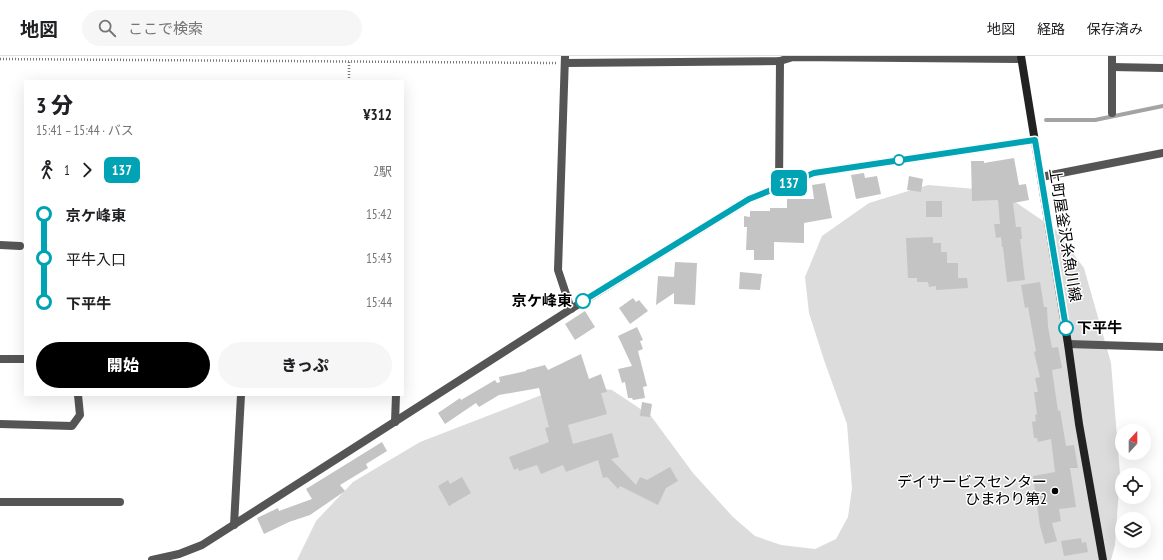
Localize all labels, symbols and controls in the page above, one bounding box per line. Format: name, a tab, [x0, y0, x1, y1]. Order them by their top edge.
search box	[82, 10, 362, 46]
text: 地図	[20, 17, 58, 41]
icon: search	[96, 17, 118, 39]
text: ここで検索	[128, 19, 203, 38]
text: 地図	[987, 20, 1015, 38]
text: 経路	[1037, 20, 1065, 38]
text: 保存済み	[1087, 20, 1143, 38]
text: 3 分	[36, 91, 73, 119]
text: ¥312	[363, 105, 392, 124]
text: 15:41 – 15:44 · バス	[36, 122, 134, 139]
unlabelled marker	[893, 154, 905, 166]
icon: walk	[36, 159, 58, 181]
icon: forward	[76, 159, 98, 181]
text: 137	[112, 161, 132, 179]
text: 1	[64, 162, 70, 179]
text: 2駅	[373, 163, 392, 180]
street label: 上町屋釜沢糸魚川線	[1046, 167, 1085, 303]
line badge: 137	[766, 170, 812, 196]
text: 137	[779, 174, 799, 192]
text: 京ケ峰東	[66, 206, 126, 225]
text: 15:42	[366, 206, 392, 223]
text: 平牛入口	[66, 250, 126, 269]
text: 15:43	[366, 250, 392, 267]
place label: 京ケ峰東	[512, 291, 572, 310]
marker: 京ケ峰東	[575, 293, 591, 309]
text: 下平牛	[66, 294, 111, 313]
text: 15:44	[366, 294, 392, 311]
place label: 下平牛	[1077, 318, 1122, 337]
marker: 下平牛	[1058, 320, 1074, 336]
button: 開始	[36, 342, 210, 388]
button: きっぷ	[218, 342, 392, 388]
north arrow	[1115, 424, 1151, 460]
map controls	[1115, 424, 1151, 548]
button: locate	[1115, 468, 1151, 504]
place label: デイサービスセンター ひまわり第2	[897, 472, 1047, 508]
marker: デイサービスセンター ひまわり第2	[1050, 486, 1060, 496]
button: layers	[1115, 512, 1151, 548]

